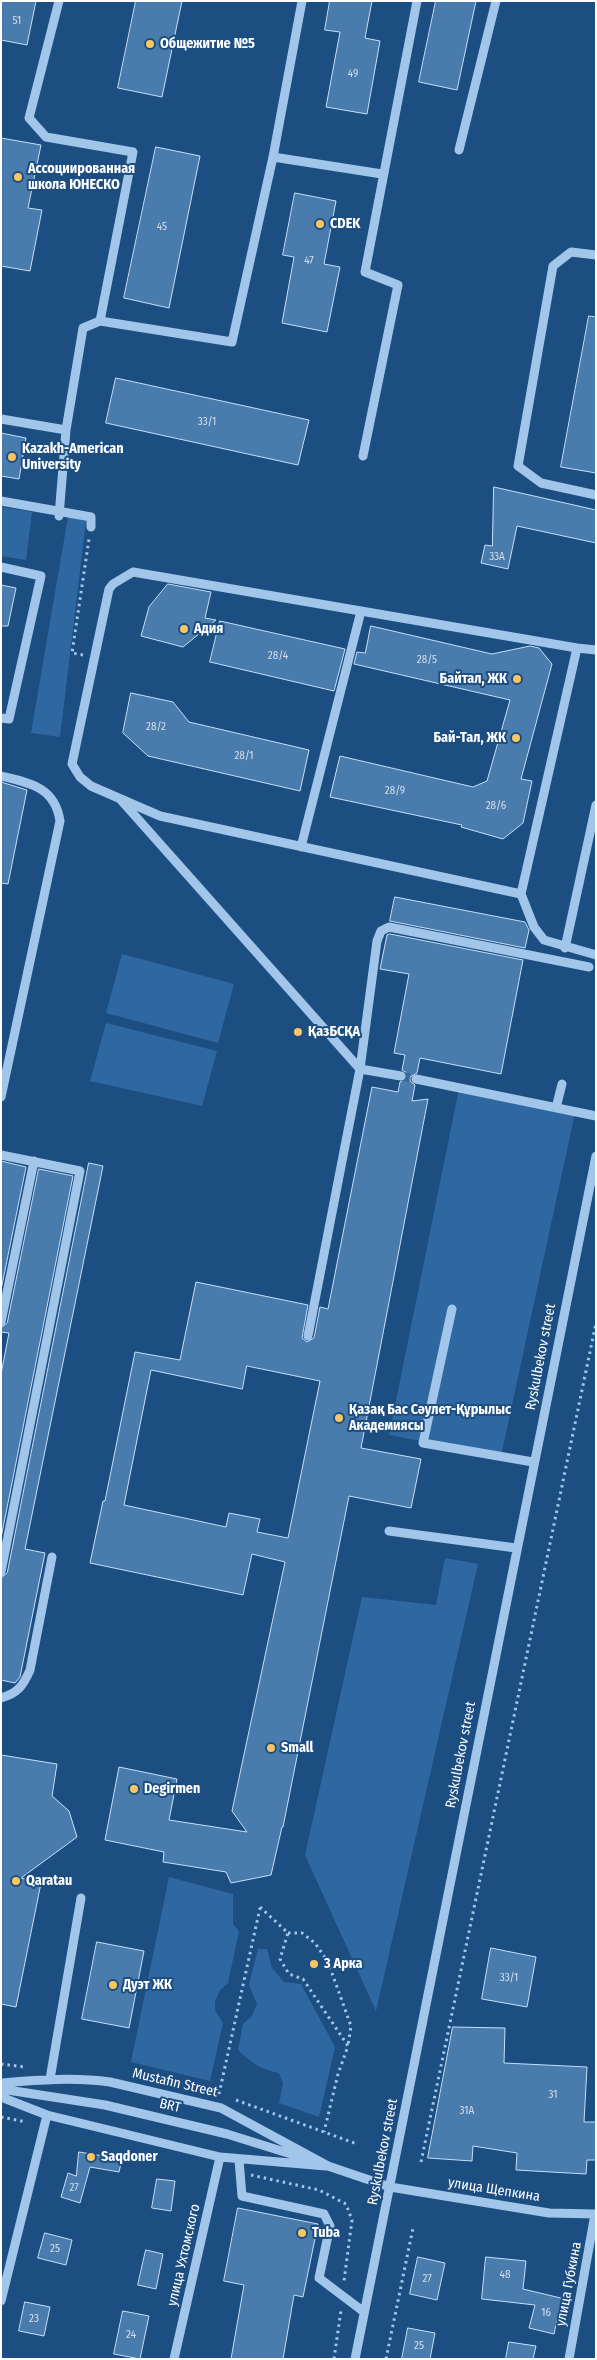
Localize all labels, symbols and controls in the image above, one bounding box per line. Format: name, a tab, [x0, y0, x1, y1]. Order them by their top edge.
house number: 51	[13, 14, 21, 28]
place label: Общежитие №5	[160, 36, 255, 52]
marker: Общежитие №5	[144, 38, 156, 50]
house number: 49	[348, 67, 358, 81]
place label: Ассоциированная школа ЮНЕСКО	[28, 161, 135, 193]
marker: Ассоциированная школа ЮНЕСКО	[12, 171, 24, 183]
place label: CDEK	[330, 216, 360, 232]
marker: CDEK	[314, 218, 326, 230]
house number: 45	[157, 220, 167, 234]
house number: 47	[304, 254, 314, 268]
house number: 33/1	[198, 415, 216, 429]
place label: Kazakh-American University	[22, 441, 124, 474]
marker: Kazakh-American University	[6, 451, 18, 463]
house number: 33А	[489, 550, 505, 564]
place label: Адия	[194, 621, 223, 637]
marker: Адия	[178, 623, 190, 635]
house number: 28/4	[268, 649, 288, 663]
house number: 28/5	[417, 653, 437, 667]
place label: Байтал, ЖК	[440, 671, 507, 687]
marker: Байтал, ЖК	[511, 673, 523, 685]
house number: 28/2	[146, 720, 166, 734]
place label: Бай-Тал, ЖК	[433, 730, 506, 746]
marker: Бай-Тал, ЖК	[510, 732, 522, 744]
house number: 28/1	[234, 749, 254, 763]
house number: 28/9	[385, 784, 405, 798]
house number: 28/6	[486, 799, 506, 813]
place label: ҚазБСҚА	[308, 1024, 360, 1040]
marker: ҚазБСҚА	[292, 1026, 304, 1038]
street label: Ryskulbekov street	[522, 1302, 560, 1412]
place label: Қазақ Бас Сәулет-Құрылыс Академиясы	[349, 1402, 511, 1434]
marker: Қазақ Бас Сәулет-Құрылыс Академиясы	[333, 1412, 345, 1424]
street label: Ryskulbekov street	[442, 1700, 480, 1810]
place label: Small	[281, 1740, 313, 1756]
marker: Small	[265, 1742, 277, 1754]
place label: Degirmen	[144, 1781, 200, 1797]
marker: Degirmen	[128, 1783, 140, 1795]
place label: Qaratau	[26, 1873, 72, 1889]
marker: Qaratau	[10, 1875, 22, 1887]
place label: 3 Арка	[324, 1956, 362, 1972]
marker: 3 Арка	[308, 1958, 320, 1970]
house number: 33/1	[500, 1971, 518, 1985]
place label: Дуэт ЖК	[123, 1977, 172, 1993]
marker: Дуэт ЖК	[107, 1979, 119, 1991]
street label: Mustafin Street	[131, 2065, 219, 2101]
house number: 31	[549, 2088, 557, 2102]
street label: BRT	[158, 2095, 182, 2117]
street label: Ryskulbekov street	[364, 2097, 402, 2207]
house number: 31А	[460, 2104, 474, 2118]
place label: Saqdoner	[101, 2149, 158, 2165]
marker: Saqdoner	[85, 2151, 97, 2163]
street label: улица Щепкина	[447, 2174, 541, 2206]
house number: 27	[69, 2181, 79, 2195]
street label: улица Ухтомского	[164, 2202, 204, 2308]
place label: Tuba	[312, 2225, 340, 2241]
marker: Tuba	[296, 2227, 308, 2239]
street label: улица Губкина	[553, 2240, 585, 2328]
house number: 25	[50, 2242, 60, 2256]
house number: 48	[500, 2268, 510, 2282]
house number: 27	[422, 2272, 432, 2286]
house number: 16	[541, 2306, 551, 2320]
house number: 23	[29, 2312, 39, 2326]
house number: 24	[126, 2328, 136, 2342]
house number: 25	[414, 2339, 424, 2353]

